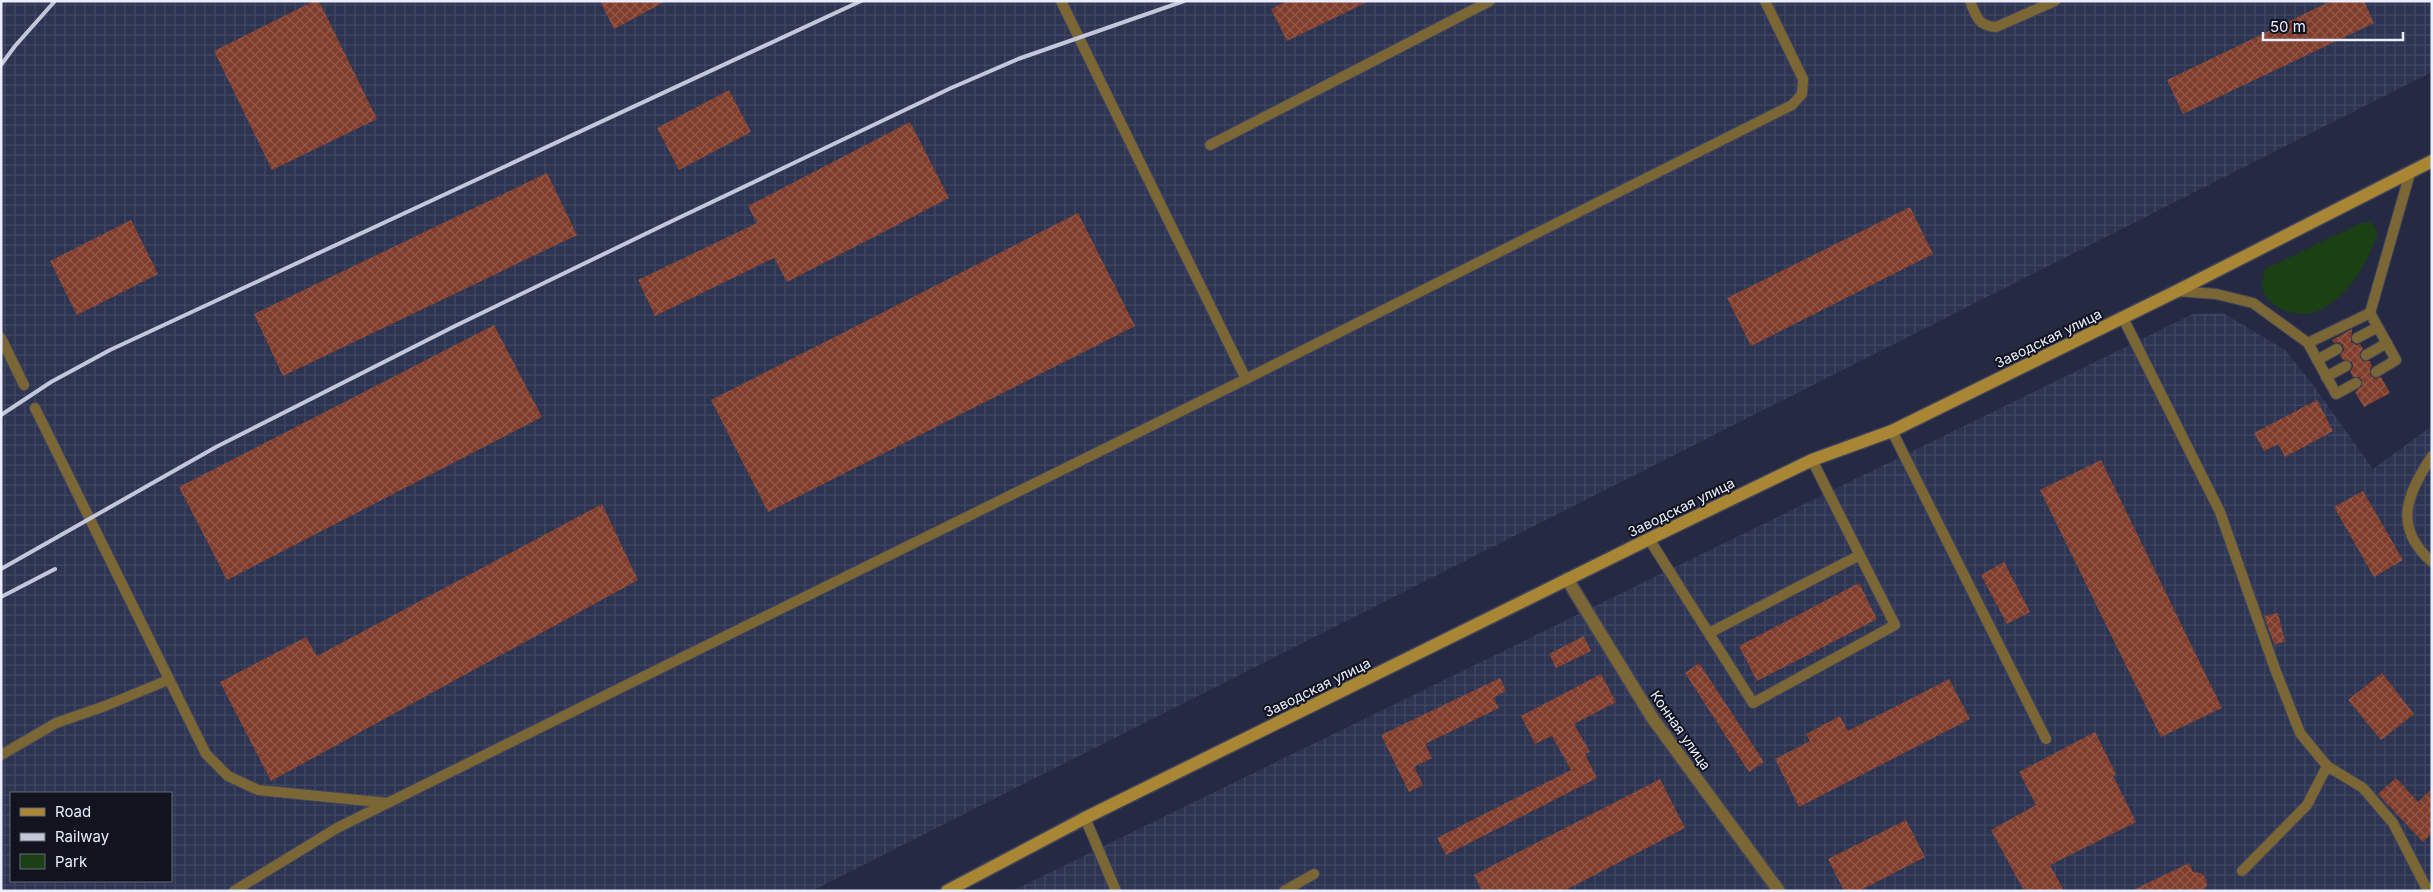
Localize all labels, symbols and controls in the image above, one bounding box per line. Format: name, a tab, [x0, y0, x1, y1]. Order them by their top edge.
scale bar	[2263, 10, 2403, 42]
text: 50 m	[2270, 17, 2306, 36]
street label: Заводская улица	[1992, 305, 2104, 371]
street label: Заводская улица	[1625, 474, 1737, 540]
street label: Заводская улица	[1261, 654, 1373, 720]
street label: Конная улица	[1647, 687, 1715, 773]
legend	[10, 792, 172, 882]
text: Road	[55, 802, 91, 821]
text: Railway	[55, 827, 110, 846]
text: Park	[55, 852, 88, 871]

